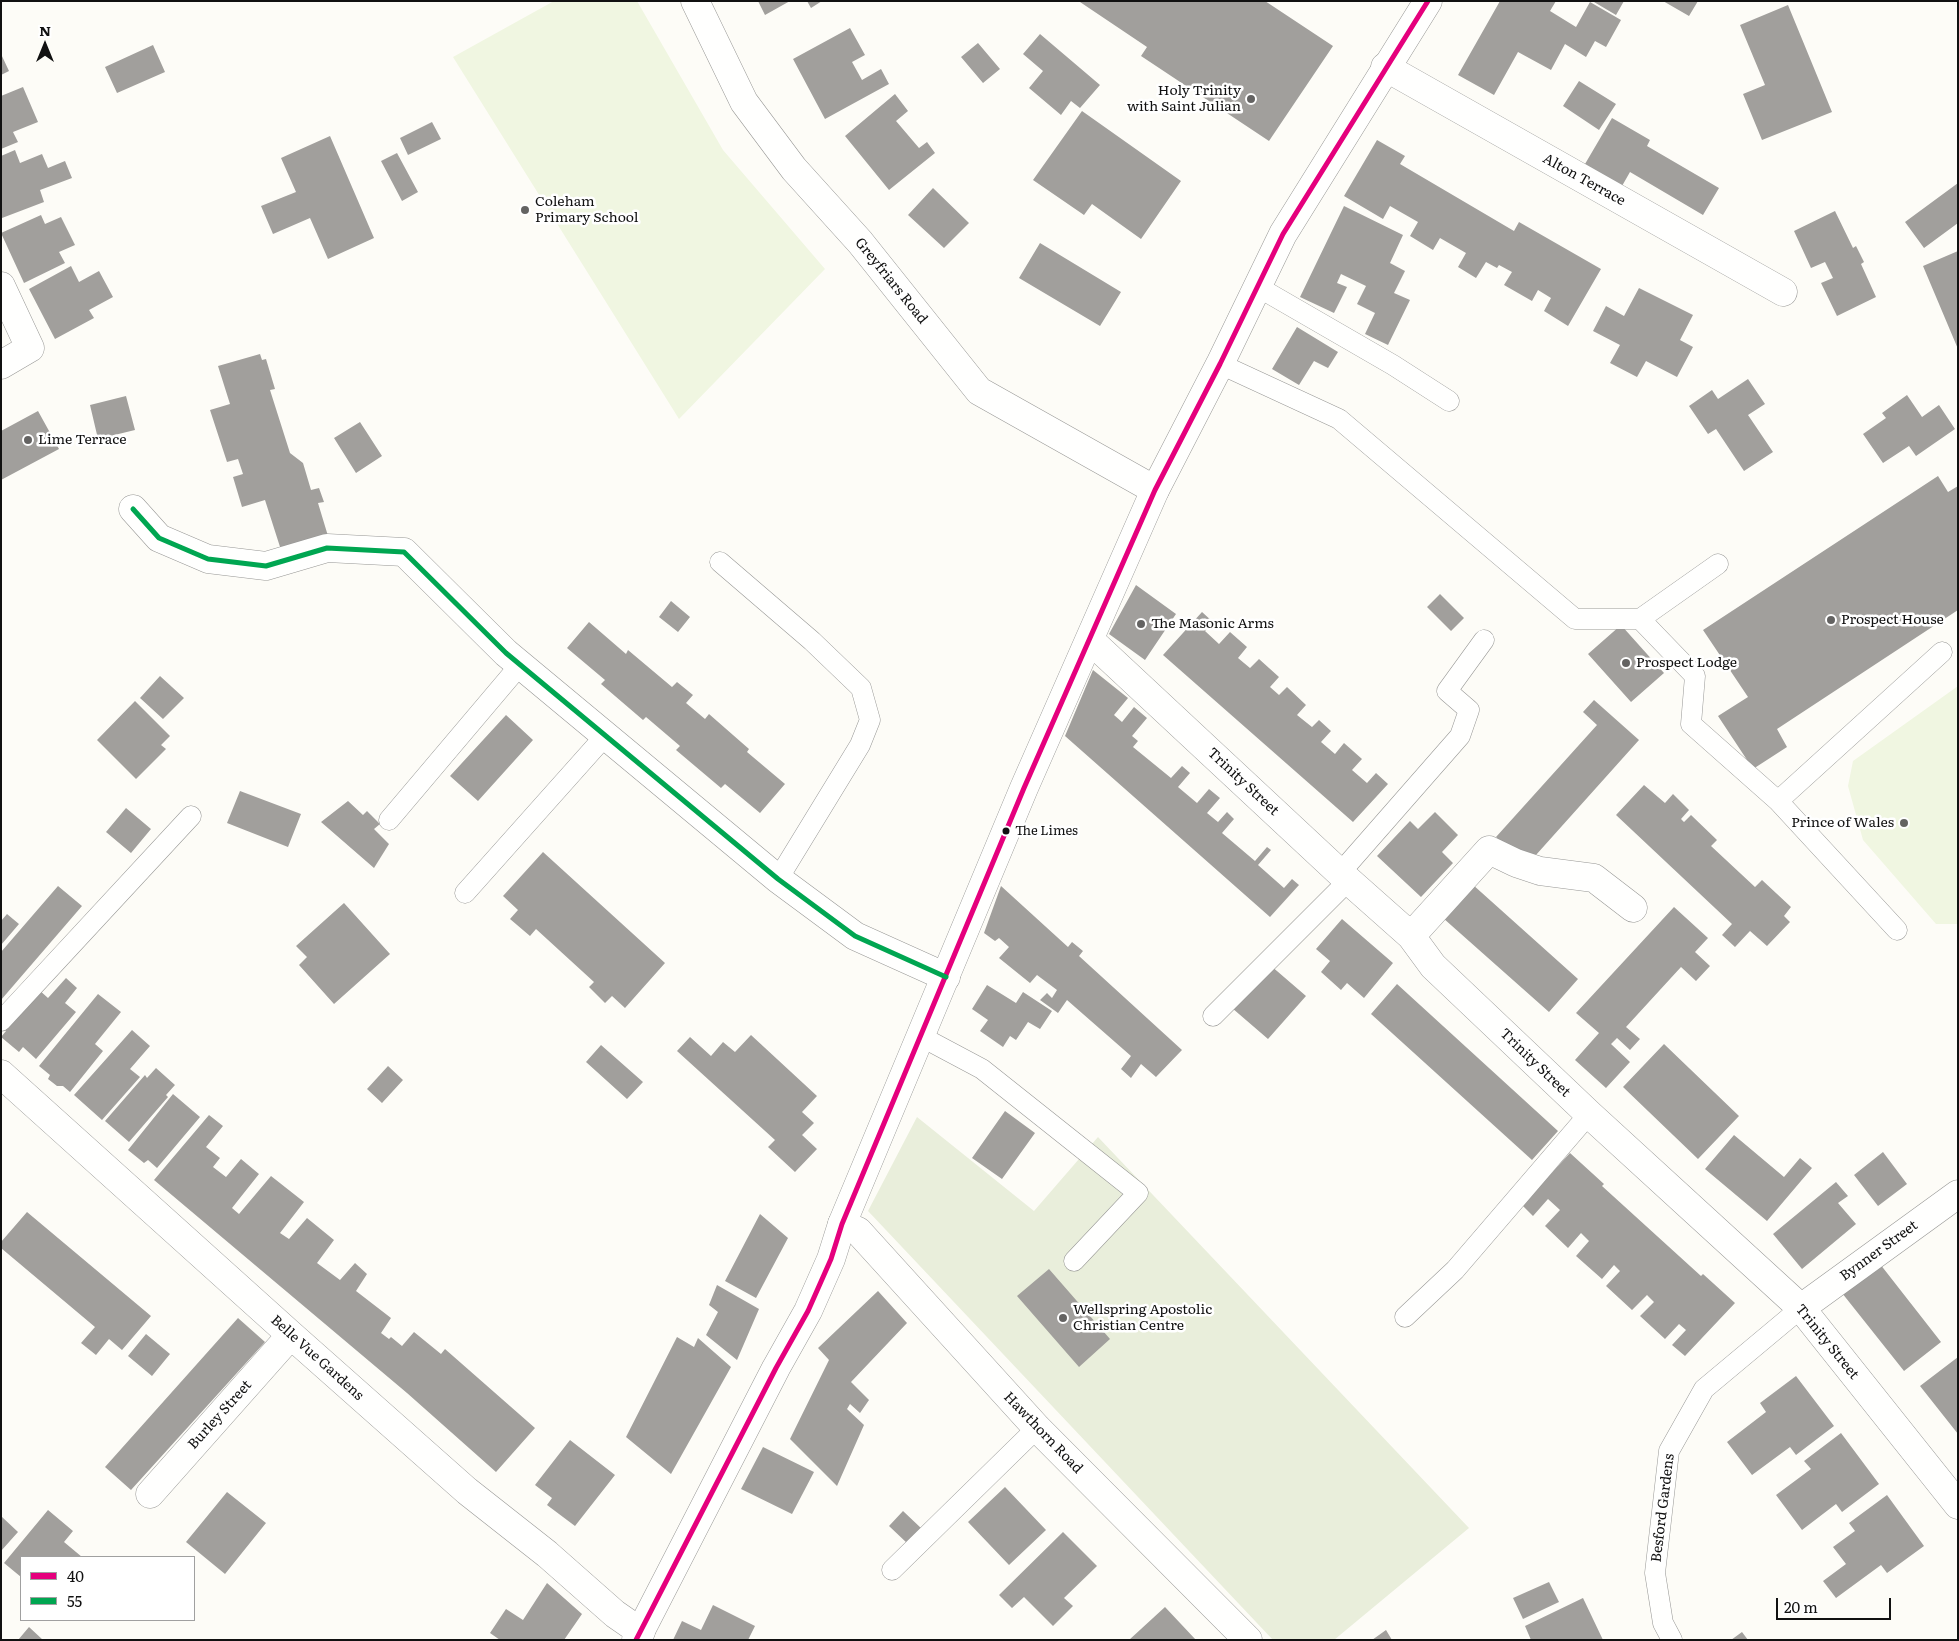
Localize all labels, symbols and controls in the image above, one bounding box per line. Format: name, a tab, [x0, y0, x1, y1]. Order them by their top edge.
north arrow	[20, 20, 70, 70]
text: N	[39, 20, 51, 40]
place label: Holy Trinity with Saint Julian	[1127, 83, 1241, 115]
marker: Holy Trinity with Saint Julian	[1245, 93, 1257, 105]
street label: Alton Terrace	[1540, 150, 1628, 210]
place label: Coleham Primary School	[535, 194, 639, 226]
marker: Coleham Primary School	[519, 204, 531, 216]
street label: Greyfriars Road	[851, 235, 931, 327]
place label: Lime Terrace	[38, 432, 127, 448]
marker: Lime Terrace	[22, 434, 34, 446]
place label: Prospect House	[1841, 612, 1944, 628]
marker: Prospect House	[1825, 614, 1837, 626]
place label: The Masonic Arms	[1151, 616, 1274, 632]
marker: The Masonic Arms	[1135, 618, 1147, 630]
place label: Prospect Lodge	[1636, 655, 1737, 671]
marker: Prospect Lodge	[1620, 657, 1632, 669]
street label: Trinity Street	[1204, 745, 1282, 819]
place label: Prince of Wales	[1791, 815, 1894, 831]
marker: Prince of Wales	[1898, 817, 1910, 829]
place label: The Limes	[1015, 823, 1078, 839]
marker: The Limes	[1001, 826, 1011, 836]
street label: Trinity Street	[1496, 1025, 1574, 1101]
street label: Bynner Street	[1837, 1217, 1921, 1285]
street label: Trinity Street	[1792, 1301, 1862, 1383]
place label: Wellspring Apostolic Christian Centre	[1073, 1302, 1212, 1334]
street label: Belle Vue Gardens	[267, 1312, 367, 1404]
marker: Wellspring Apostolic Christian Centre	[1057, 1312, 1069, 1324]
street label: Burley Street	[185, 1377, 255, 1453]
street label: Hawthorn Road	[1000, 1389, 1086, 1477]
street label: Besford Gardens	[1648, 1453, 1678, 1563]
legend	[20, 1556, 195, 1621]
text: 40	[67, 1564, 84, 1587]
scale bar	[1779, 1588, 1894, 1620]
text: 55	[67, 1589, 82, 1612]
text: 20 m	[1784, 1595, 1818, 1618]

